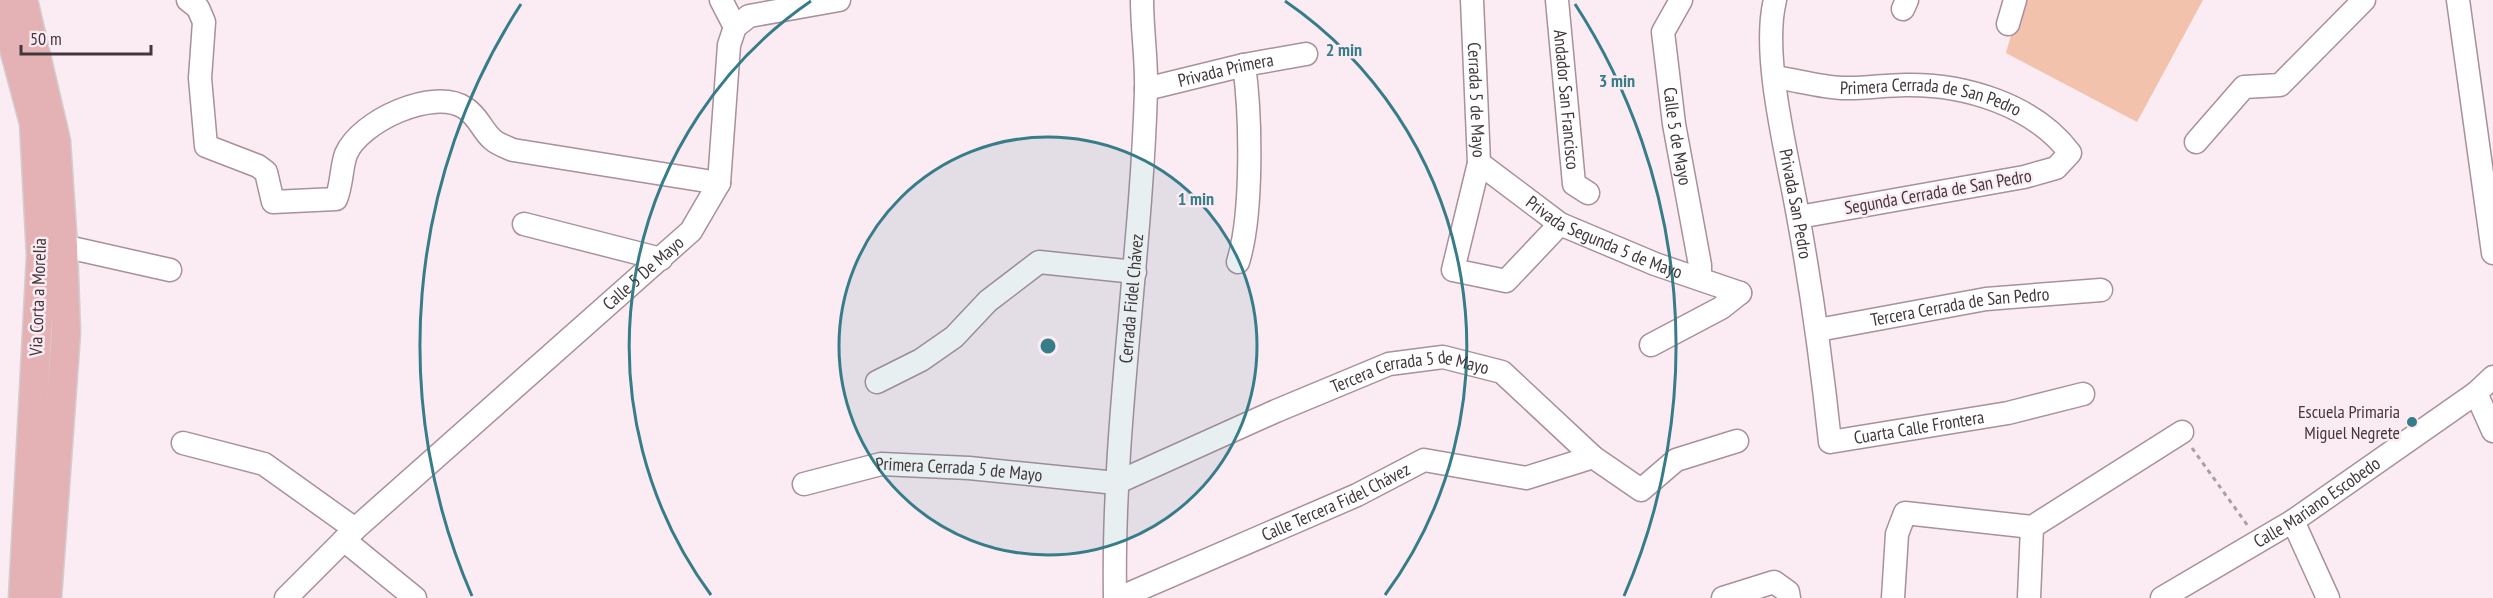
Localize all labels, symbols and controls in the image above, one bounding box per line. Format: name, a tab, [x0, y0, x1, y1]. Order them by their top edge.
scale bar	[21, 18, 152, 56]
text: 50 m	[30, 27, 62, 50]
street label: Andador San Francisco	[1549, 29, 1585, 171]
text: 2 min	[1326, 38, 1362, 61]
street label: Cerrada 5 de Mayo	[1463, 42, 1491, 158]
street label: Privada Primera	[1176, 48, 1275, 92]
text: 3 min	[1599, 69, 1635, 92]
street label: Primera Cerrada de San Pedro	[1840, 73, 2025, 121]
street label: Calle 5 de Mayo	[1659, 86, 1697, 187]
street label: Privada San Pedro	[1774, 147, 1817, 261]
street label: Segunda Cerrada de San Pedro	[1843, 164, 2033, 219]
text: 1 min	[1178, 187, 1214, 210]
street label: Privada Segunda 5 de Mayo	[1521, 190, 1686, 284]
street label: Calle 5 De Mayo	[598, 231, 689, 315]
street label: Cerrada Fidel Chávez	[1114, 233, 1148, 364]
street label: Via Corta a Morelia	[24, 238, 51, 357]
street label: Tercera Cerrada de San Pedro	[1869, 282, 2050, 331]
centre of rings	[1038, 336, 1058, 356]
street label: Tercera Cerrada 5 de Mayo	[1327, 345, 1492, 398]
place label: Escuela Primaria Miguel Negrete	[2298, 400, 2400, 444]
street label: Cuarta Calle Frontera	[1852, 405, 1986, 449]
marker: Escuela Primaria Miguel Negrete	[2405, 415, 2419, 429]
street label: Primera Cerrada 5 de Mayo	[873, 452, 1044, 486]
street label: Calle Mariano Escobedo	[2249, 452, 2385, 553]
street label: Calle Tercera Fidel Chávez	[1258, 457, 1414, 546]

